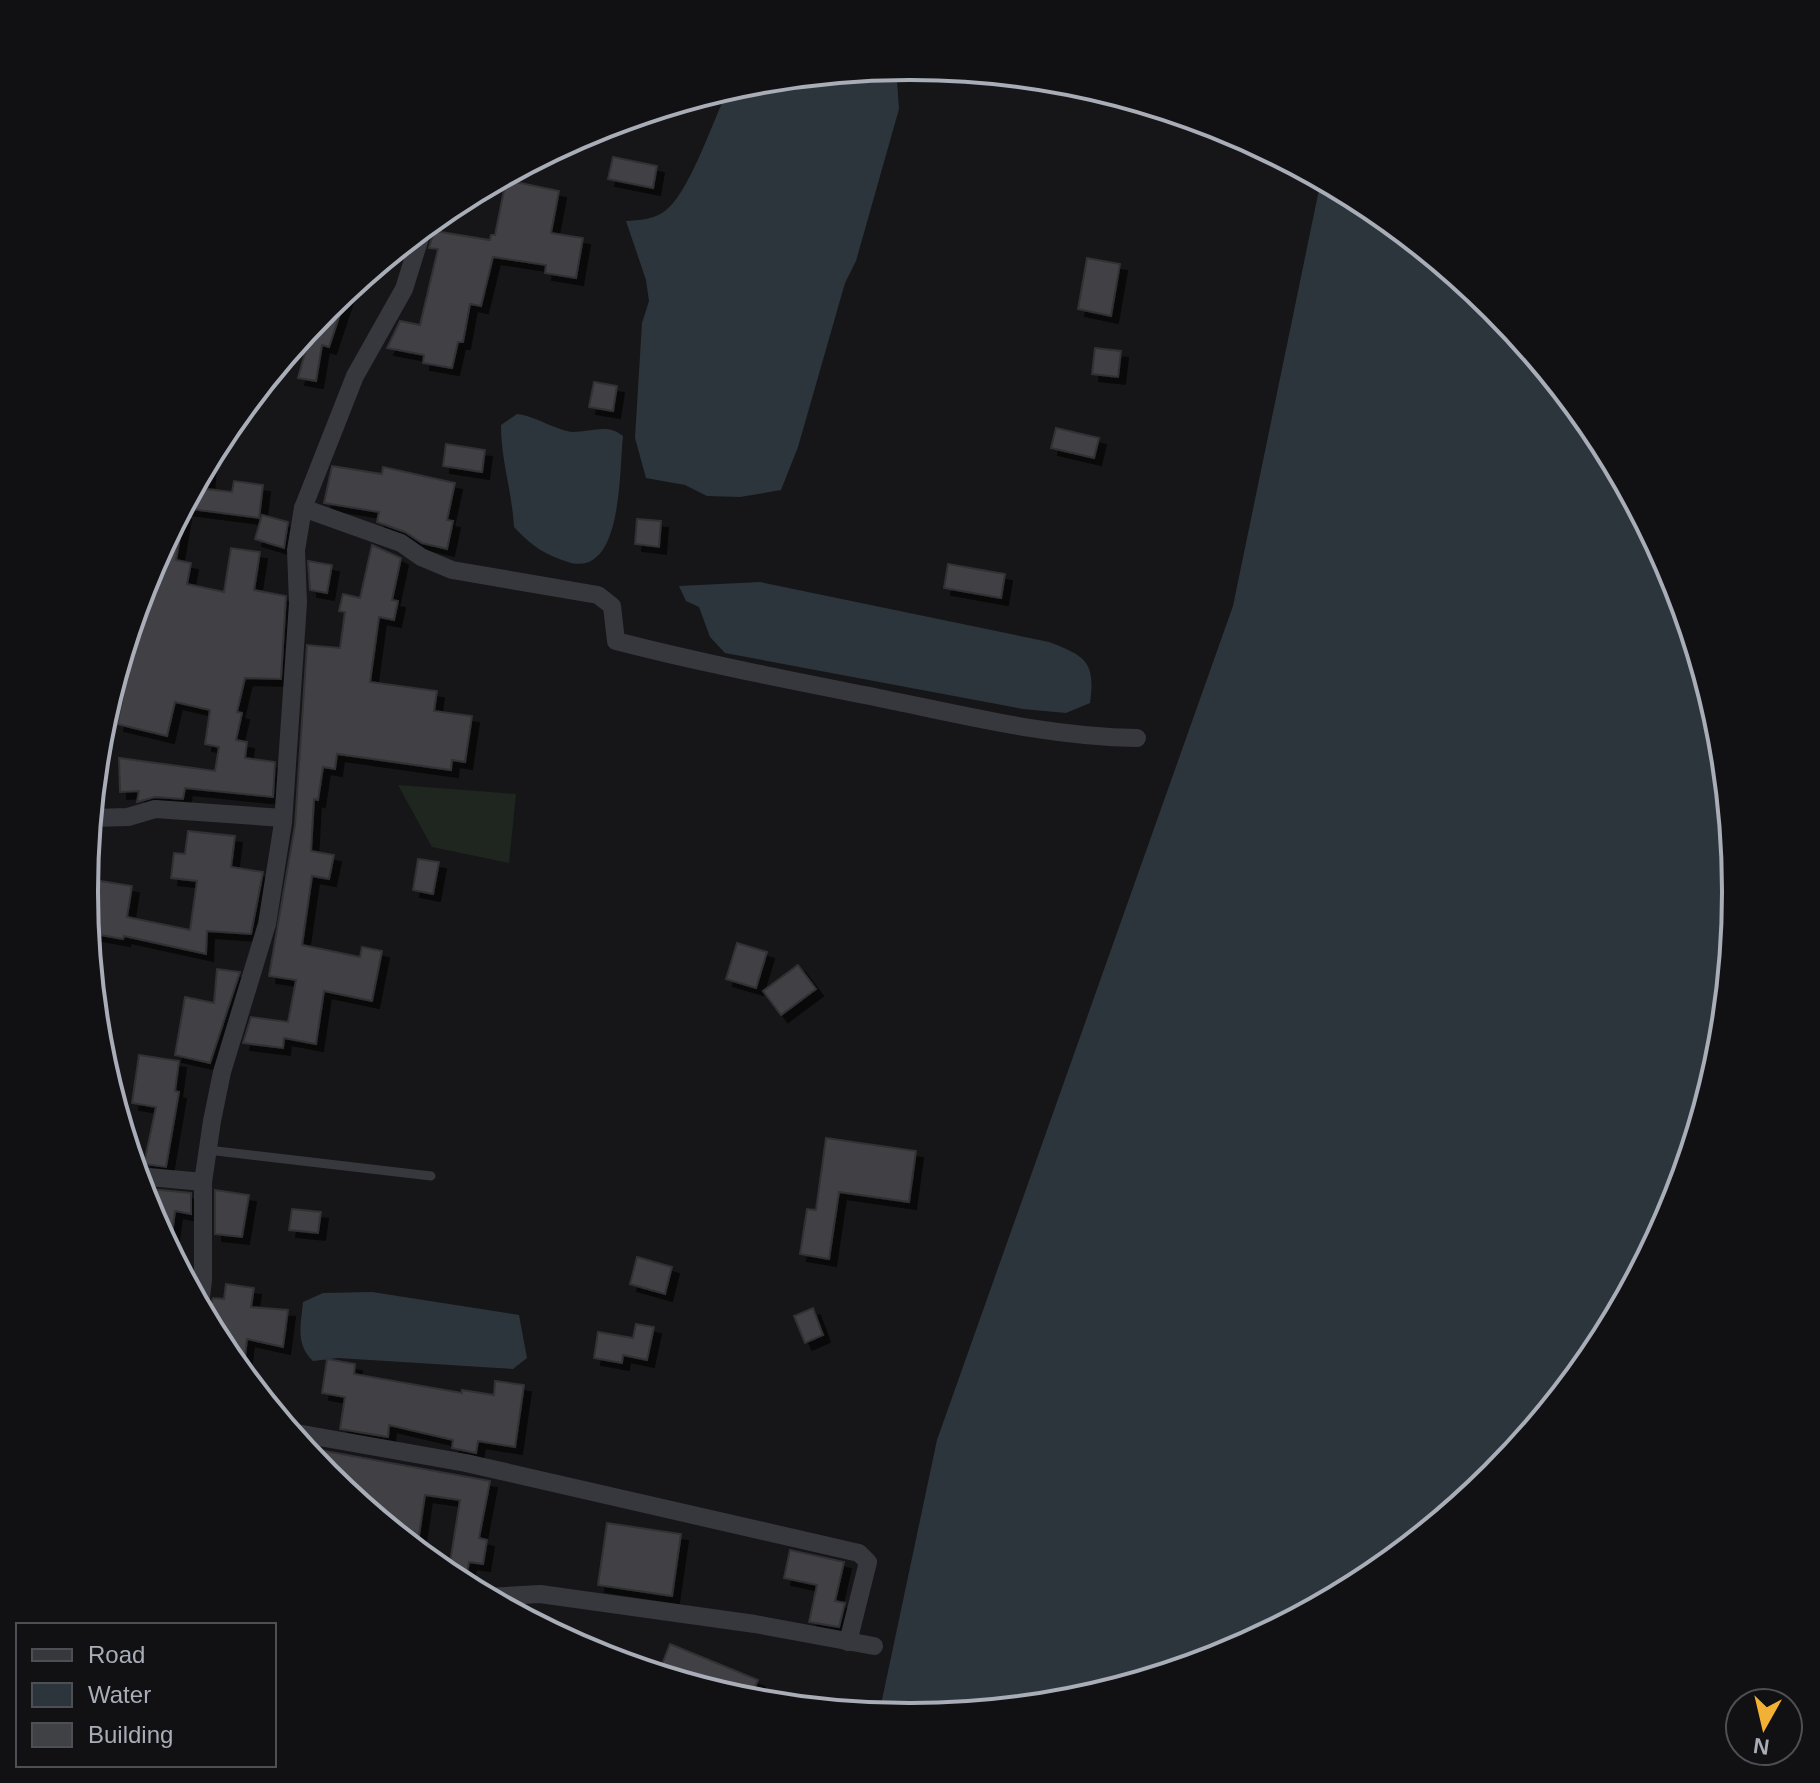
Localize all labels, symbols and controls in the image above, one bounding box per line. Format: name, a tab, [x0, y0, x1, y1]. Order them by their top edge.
legend	[16, 1623, 276, 1767]
text: Road	[88, 1641, 145, 1668]
text: Water	[88, 1681, 151, 1708]
north arrow	[1724, 1687, 1804, 1767]
text: Building	[88, 1721, 173, 1748]
text: N	[1752, 1733, 1771, 1760]

